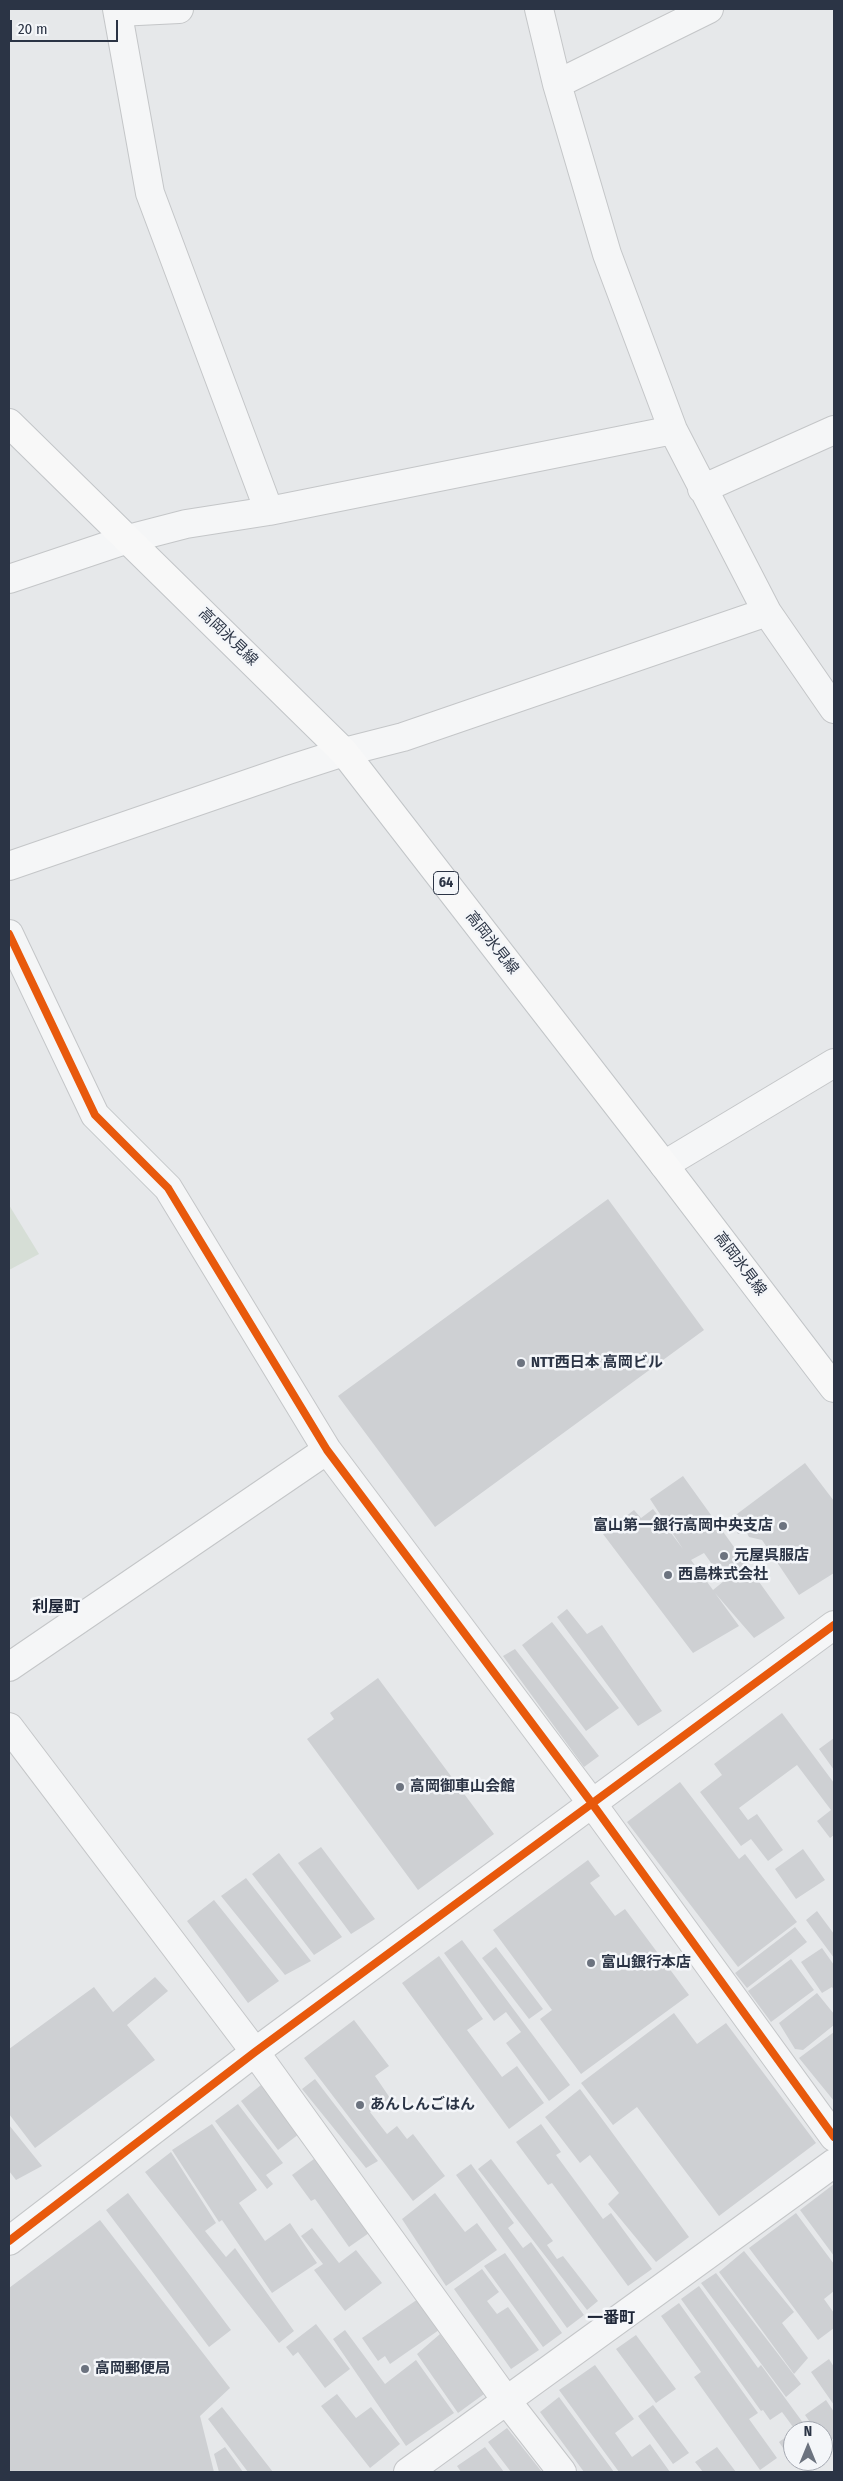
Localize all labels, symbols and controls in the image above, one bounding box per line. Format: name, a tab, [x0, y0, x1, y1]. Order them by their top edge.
scale bar	[12, 10, 120, 42]
text: 20 m	[18, 20, 48, 38]
street label: 高岡氷見線	[195, 604, 261, 670]
road number: 64	[434, 871, 458, 894]
street label: 高岡氷見線	[462, 908, 522, 978]
street label: 高岡氷見線	[710, 1229, 770, 1299]
place label: NTT西日本 高岡ビル	[531, 1354, 663, 1372]
marker: NTT西日本 高岡ビル	[515, 1357, 527, 1369]
place label: 富山第一銀行高岡中央支店	[593, 1517, 773, 1535]
marker: 富山第一銀行高岡中央支店	[777, 1520, 789, 1532]
place label: 元屋呉服店	[734, 1547, 809, 1565]
marker: 元屋呉服店	[718, 1550, 730, 1562]
place label: 西島株式会社	[678, 1566, 768, 1584]
marker: 西島株式会社	[662, 1569, 674, 1581]
district label: 利屋町	[32, 1598, 80, 1618]
place label: 高岡御車山会館	[410, 1778, 515, 1796]
marker: 高岡御車山会館	[394, 1781, 406, 1793]
place label: 富山銀行本店	[601, 1954, 691, 1972]
marker: 富山銀行本店	[585, 1957, 597, 1969]
place label: あんしんごはん	[370, 2096, 475, 2114]
marker: あんしんごはん	[354, 2099, 366, 2111]
district label: 一番町	[587, 2309, 635, 2329]
place label: 高岡郵便局	[95, 2360, 170, 2378]
marker: 高岡郵便局	[79, 2363, 91, 2375]
north arrow	[783, 2421, 833, 2471]
text: N	[804, 2423, 812, 2440]

